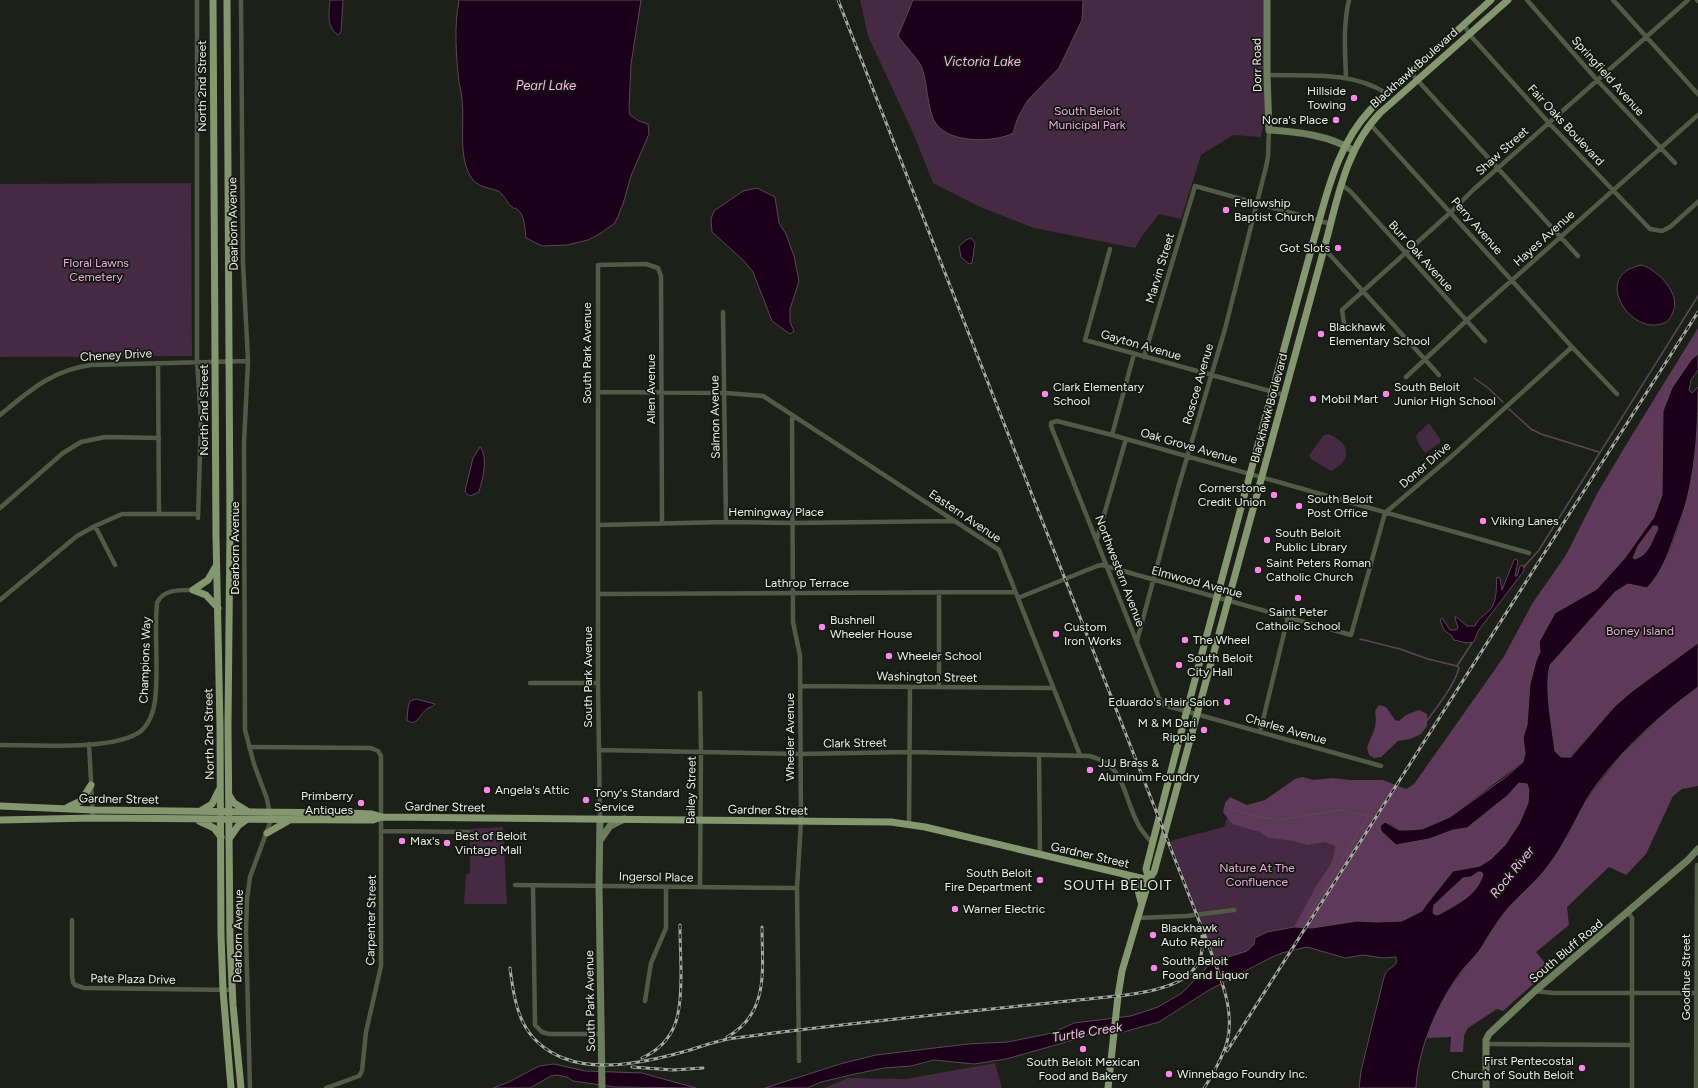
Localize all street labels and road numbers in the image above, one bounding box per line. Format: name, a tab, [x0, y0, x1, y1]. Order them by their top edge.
street label: Blackhawk Boulevard	[1367, 25, 1461, 111]
street label: Springfield Avenue	[1569, 33, 1648, 119]
street label: Dorr Road	[1250, 38, 1264, 92]
street label: North 2nd Street	[195, 40, 209, 132]
street label: Fair Oaks Boulevard	[1525, 82, 1607, 168]
street label: Shaw Street	[1473, 123, 1532, 178]
street label: Dearborn Avenue	[225, 177, 241, 271]
street label: Perry Avenue	[1448, 194, 1506, 258]
street label: Hayes Avenue	[1511, 207, 1578, 269]
street label: Burr Oak Avenue	[1386, 218, 1457, 294]
street label: Marvin Street	[1143, 231, 1177, 305]
street label: South Park Avenue	[580, 302, 594, 404]
street label: Gayton Avenue	[1099, 327, 1183, 363]
street label: Roscoe Avenue	[1180, 341, 1216, 426]
street label: Cheney Drive	[80, 346, 153, 364]
street label: Blackhawk Boulevard	[1248, 352, 1290, 464]
street label: Allen Avenue	[644, 353, 658, 424]
street label: North 2nd Street	[197, 364, 211, 456]
street label: Salmon Avenue	[707, 375, 723, 459]
street label: Oak Grove Avenue	[1139, 425, 1240, 467]
street label: Doner Drive	[1397, 439, 1454, 491]
street label: Eastern Avenue	[926, 487, 1004, 546]
street label: Dearborn Avenue	[228, 501, 242, 595]
street label: Hemingway Place	[728, 505, 824, 519]
street label: Northwestern Avenue	[1092, 513, 1148, 629]
street label: Elmwood Avenue	[1150, 563, 1244, 601]
street label: Lathrop Terrace	[765, 576, 850, 590]
street label: Champions Way	[136, 616, 154, 704]
street label: South Park Avenue	[581, 626, 595, 728]
street label: Washington Street	[877, 669, 978, 685]
street label: North 2nd Street	[201, 688, 217, 780]
street label: Wheeler Avenue	[783, 693, 797, 781]
street label: Charles Avenue	[1244, 711, 1329, 747]
street label: Clark Street	[823, 735, 888, 751]
street label: Bailey Street	[683, 755, 699, 824]
street label: Gardner Street	[79, 791, 160, 807]
street label: Gardner Street	[405, 799, 486, 815]
street label: Gardner Street	[728, 802, 809, 818]
street label: Gardner Street	[1049, 839, 1131, 871]
street label: Ingersol Place	[619, 869, 694, 885]
street label: Carpenter Street	[363, 874, 379, 966]
street label: Dearborn Avenue	[230, 889, 246, 983]
street label: South Bluff Road	[1527, 916, 1605, 986]
street label: Goodhue Street	[1679, 933, 1693, 1020]
street label: South Park Avenue	[582, 950, 598, 1052]
street label: Pate Plaza Drive	[90, 971, 176, 987]

